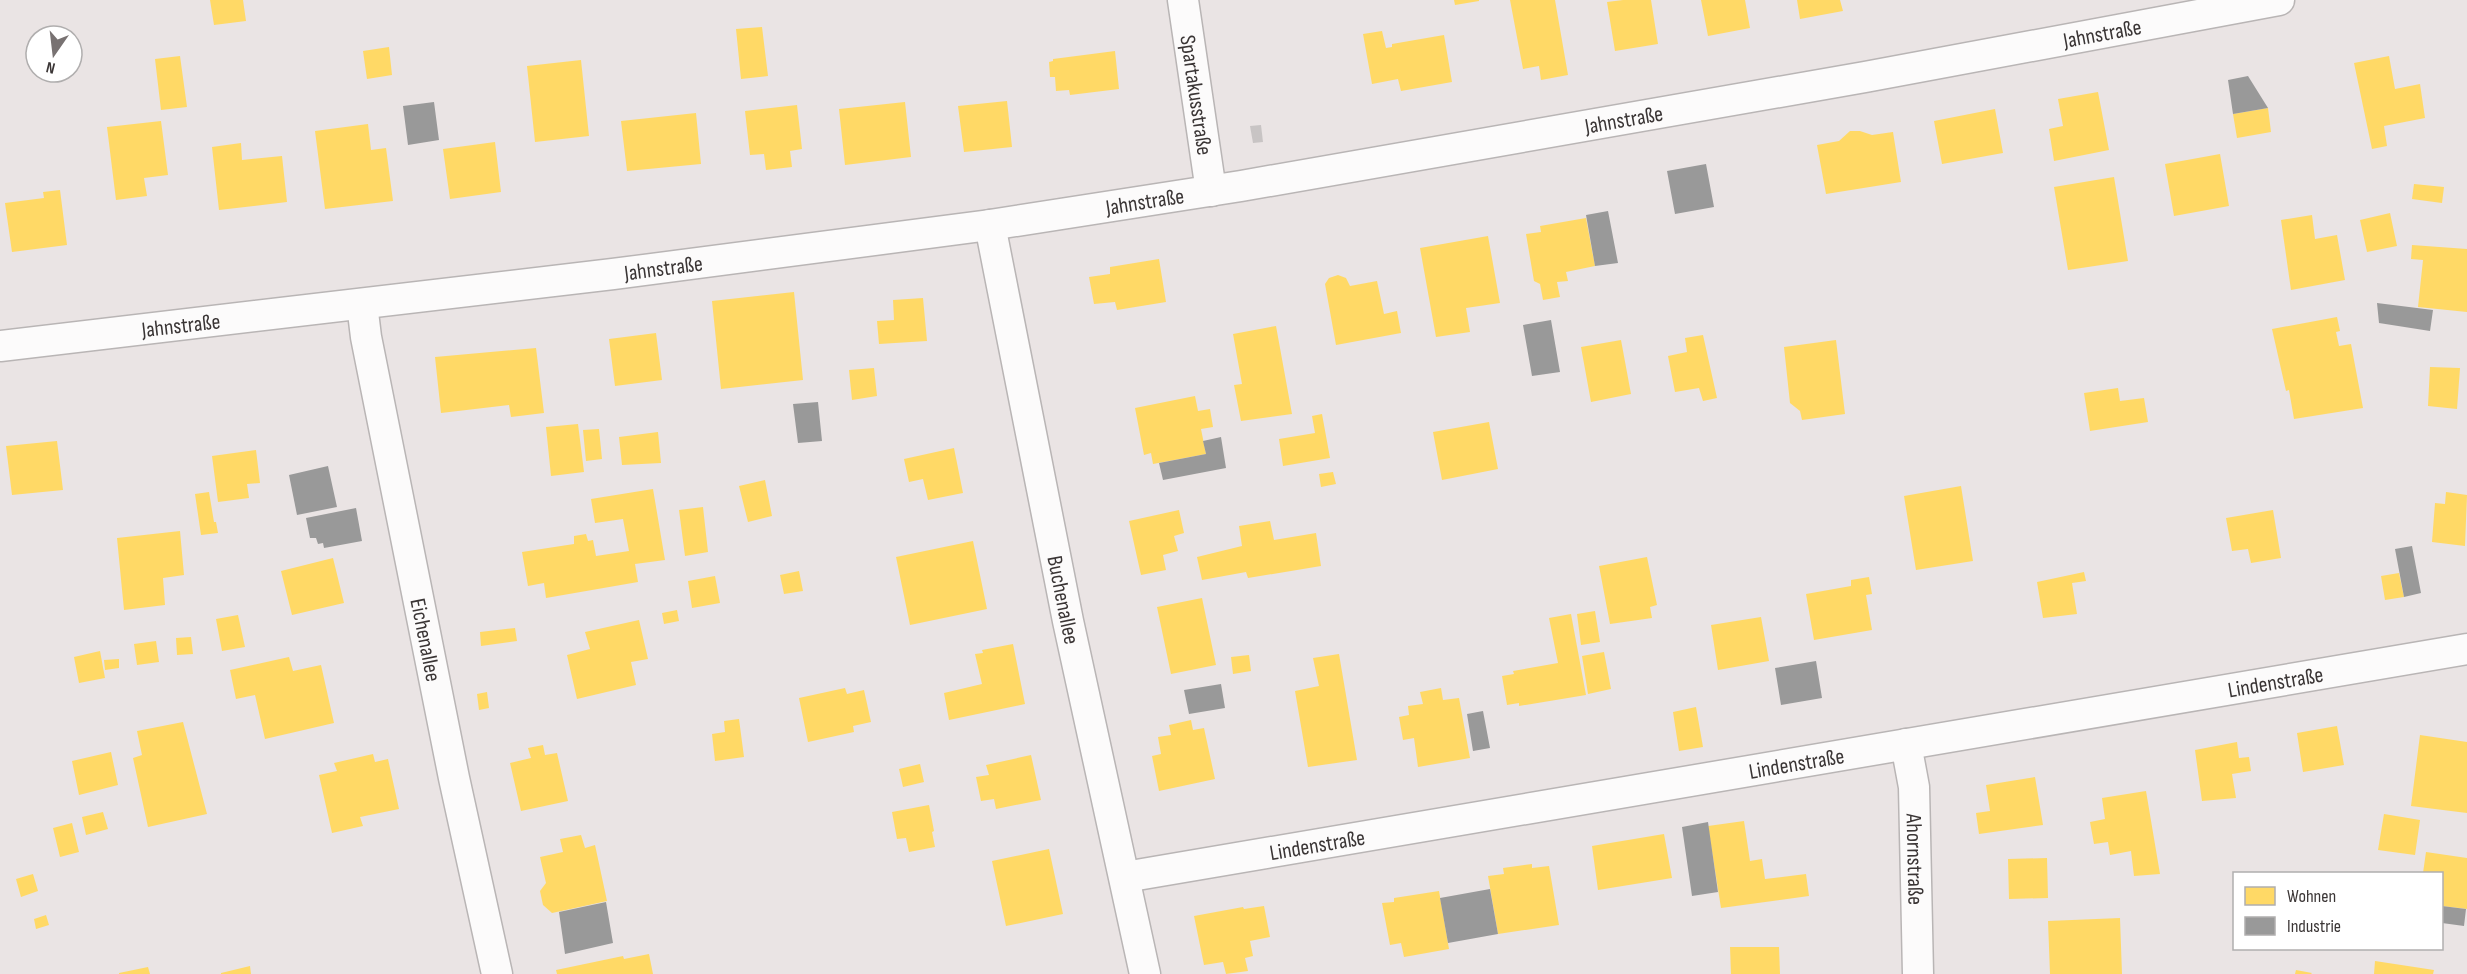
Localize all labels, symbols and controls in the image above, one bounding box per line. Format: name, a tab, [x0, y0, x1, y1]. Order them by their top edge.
street label: Jahnstraße	[2060, 14, 2144, 55]
north arrow	[24, 24, 84, 84]
street label: Spartakusstraße	[1173, 33, 1218, 157]
text: N	[44, 57, 57, 77]
street label: Jahnstraße	[1582, 101, 1665, 141]
street label: Jahnstraße	[1103, 183, 1186, 222]
street label: Jahnstraße	[622, 250, 704, 288]
street label: Jahnstraße	[139, 308, 222, 344]
street label: Buchenallee	[1040, 553, 1085, 647]
street label: Eichenallee	[403, 596, 446, 684]
street label: Lindenstraße	[2226, 662, 2326, 704]
street label: Lindenstraße	[1747, 743, 1846, 786]
street label: Ahornstraße	[1900, 812, 1929, 905]
street label: Lindenstraße	[1268, 824, 1367, 867]
legend	[2233, 872, 2443, 950]
text: Wohnen	[2287, 886, 2336, 907]
text: Industrie	[2287, 916, 2341, 937]

